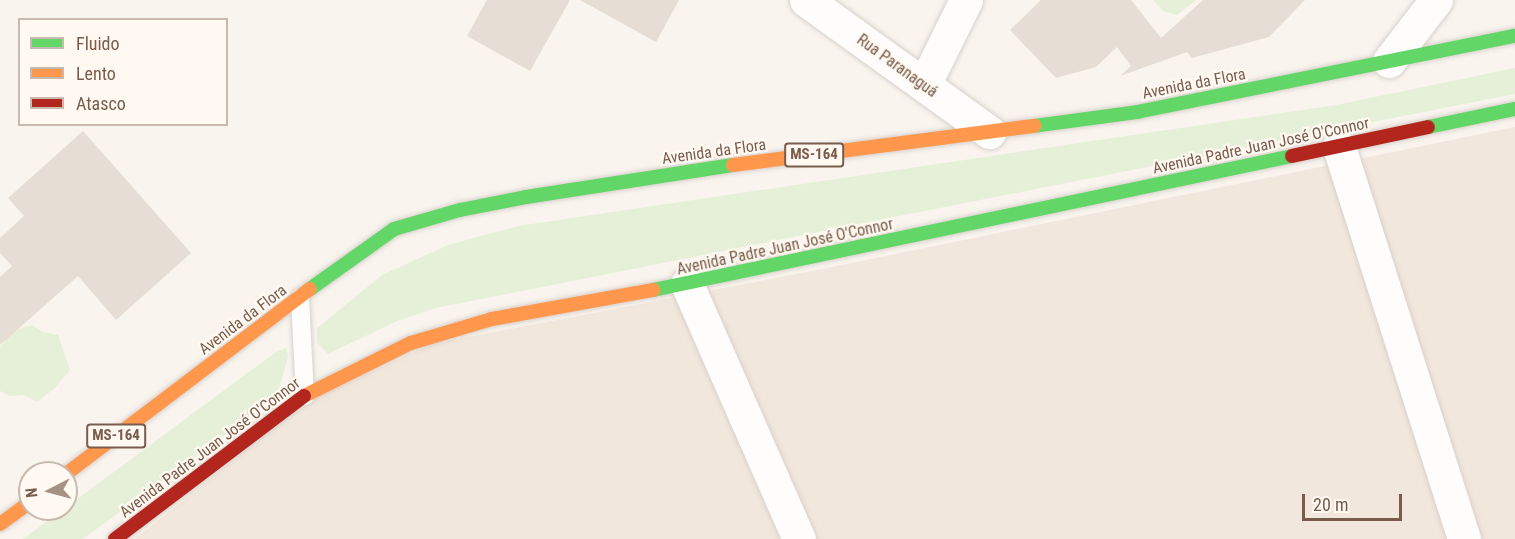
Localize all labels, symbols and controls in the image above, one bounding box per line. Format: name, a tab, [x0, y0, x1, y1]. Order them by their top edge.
legend	[18, 18, 228, 126]
street label: Rua Paranaguá	[853, 30, 941, 102]
text: Fluido	[76, 33, 120, 54]
text: Lento	[76, 63, 116, 84]
street label: Avenida da Flora	[1141, 65, 1247, 103]
text: Atasco	[76, 93, 126, 114]
street label: Avenida Padre Juan José O'Connor	[1151, 114, 1371, 178]
street label: Avenida da Flora	[661, 135, 767, 169]
road number: MS-164	[784, 143, 844, 167]
street label: Avenida Padre Juan José O'Connor	[675, 215, 895, 279]
street label: Avenida da Flora	[195, 281, 291, 359]
street label: Avenida Padre Juan José O'Connor	[116, 374, 304, 522]
road number: MS-164	[86, 424, 146, 448]
north arrow	[18, 461, 78, 521]
scale bar	[1305, 482, 1406, 520]
text: N	[22, 487, 42, 499]
text: 20 m	[1313, 494, 1348, 515]

